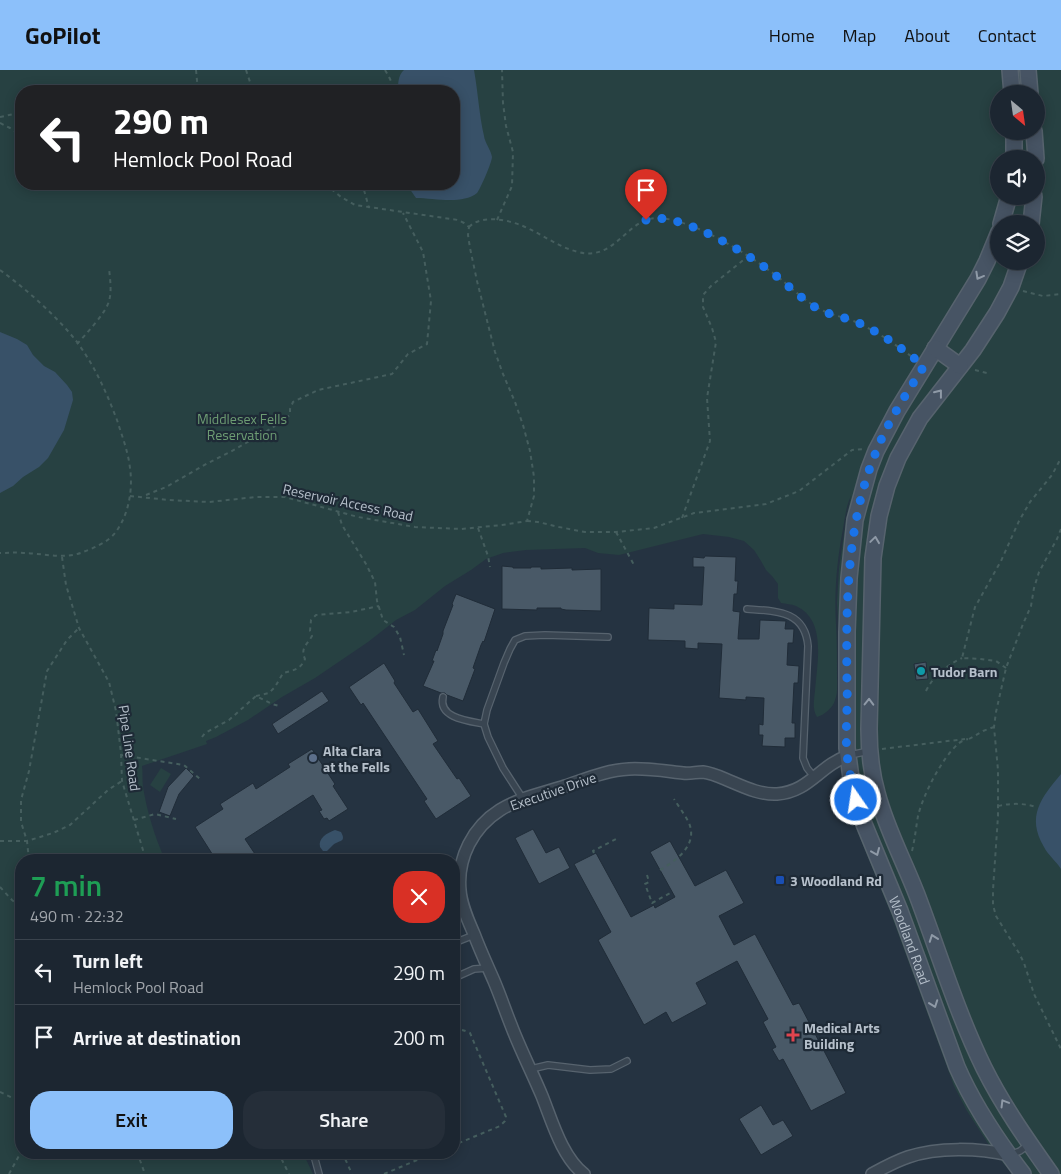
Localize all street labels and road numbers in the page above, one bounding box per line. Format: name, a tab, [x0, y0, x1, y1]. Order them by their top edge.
street label: Reservoir Access Road	[281, 478, 415, 526]
street label: Pipe Line Road	[114, 704, 146, 792]
street label: Executive Drive	[507, 766, 599, 816]
street label: Woodland Road	[884, 892, 936, 987]

